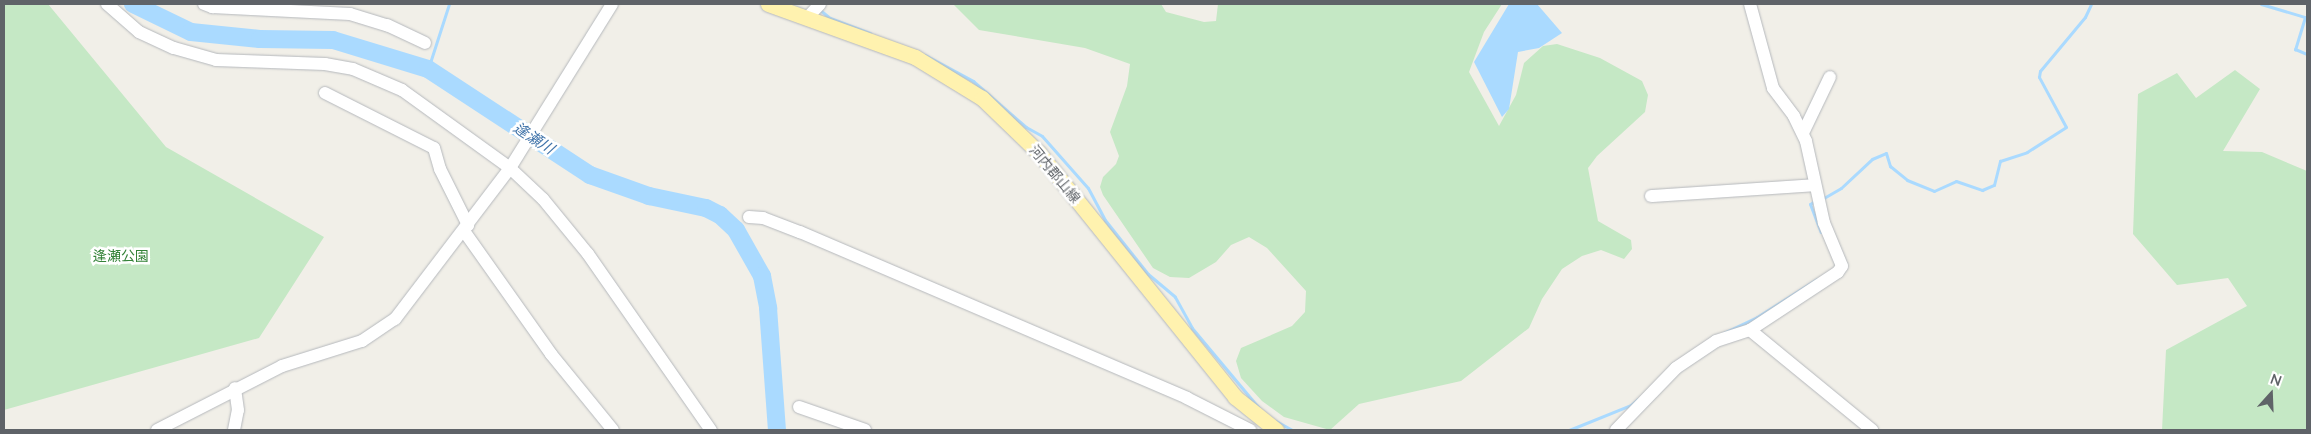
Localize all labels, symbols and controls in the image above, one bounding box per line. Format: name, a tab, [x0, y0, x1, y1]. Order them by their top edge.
water label: 逢瀬川	[510, 118, 558, 158]
street label: 河内郡山線	[1026, 142, 1084, 206]
park label: 逢瀬公園	[93, 248, 149, 264]
north arrow	[2246, 369, 2296, 419]
text: N	[2268, 370, 2284, 389]

